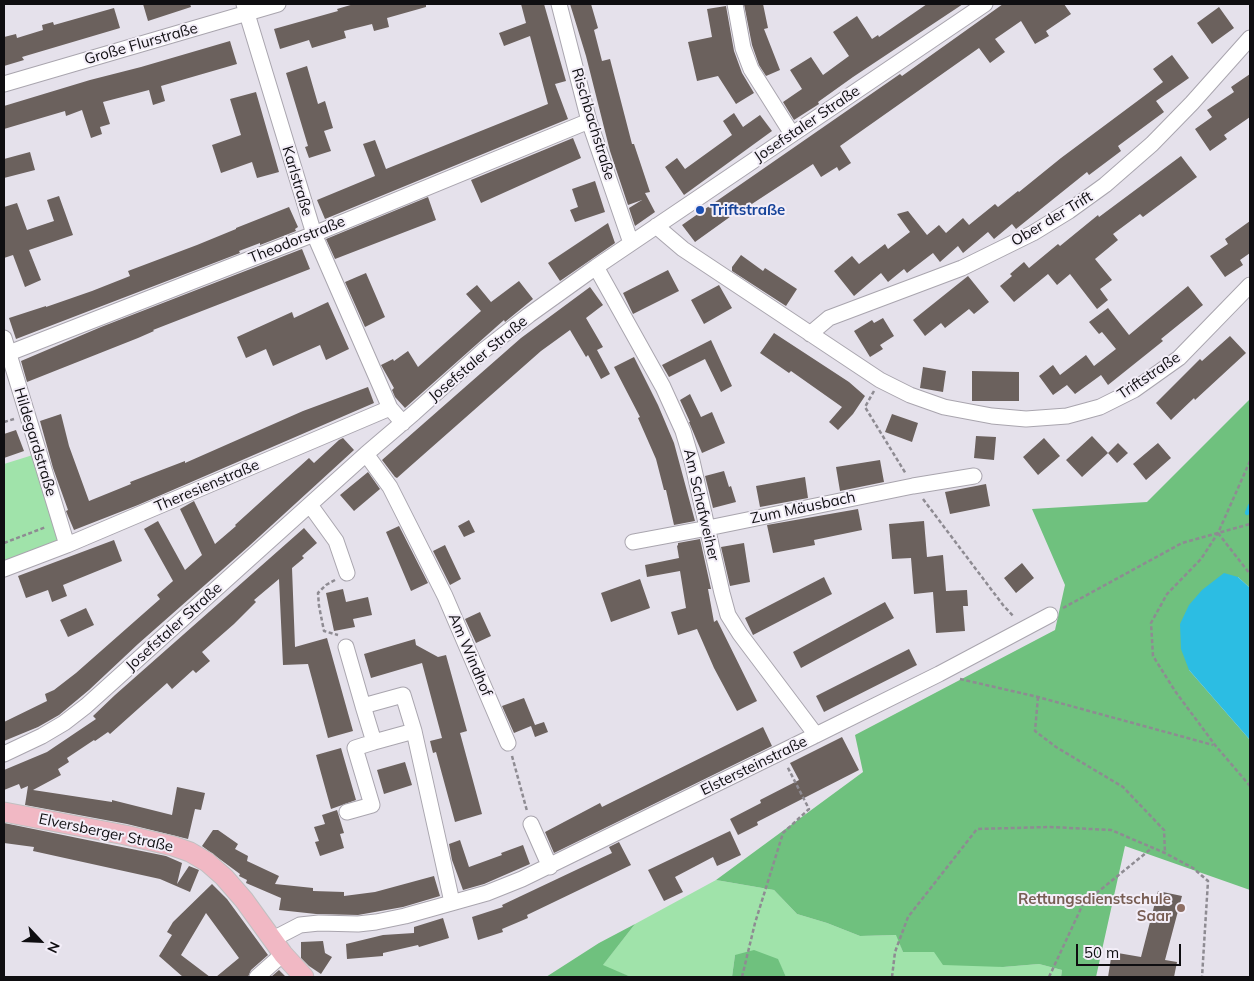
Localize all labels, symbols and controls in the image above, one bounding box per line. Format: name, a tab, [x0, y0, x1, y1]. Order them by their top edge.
street label: Große Flurstraße	[82, 19, 200, 69]
street label: Rischbachstraße	[567, 66, 619, 182]
street label: Josefstaler Straße	[751, 82, 863, 166]
street label: Karlstraße	[278, 144, 316, 218]
street label: Ober der Trift	[1008, 188, 1096, 250]
place label: Triftstraße	[710, 201, 785, 219]
marker: Triftstraße	[694, 204, 706, 216]
street label: Theodorstraße	[246, 213, 348, 267]
street label: Josefstaler Straße	[425, 312, 531, 406]
street label: Triftstraße	[1114, 349, 1184, 403]
street label: Hildegardstraße	[10, 385, 60, 499]
street label: Am Schafweiher	[679, 447, 723, 563]
street label: Theresienstraße	[152, 456, 262, 516]
street label: Zum Mäusbach	[749, 488, 857, 528]
street label: Josefstaler Straße	[122, 579, 226, 675]
street label: Am Windhof	[444, 611, 496, 699]
street label: Elstersteinstraße	[698, 732, 810, 800]
street label: Elversberger Straße	[37, 810, 175, 856]
place label: Rettungsdienstschule Saar	[1018, 890, 1171, 925]
marker: Rettungsdienstschule Saar	[1175, 902, 1187, 914]
north arrow	[15, 916, 65, 966]
scale bar	[1079, 934, 1184, 966]
text: N	[43, 939, 64, 956]
text: 50 m	[1084, 943, 1119, 962]

